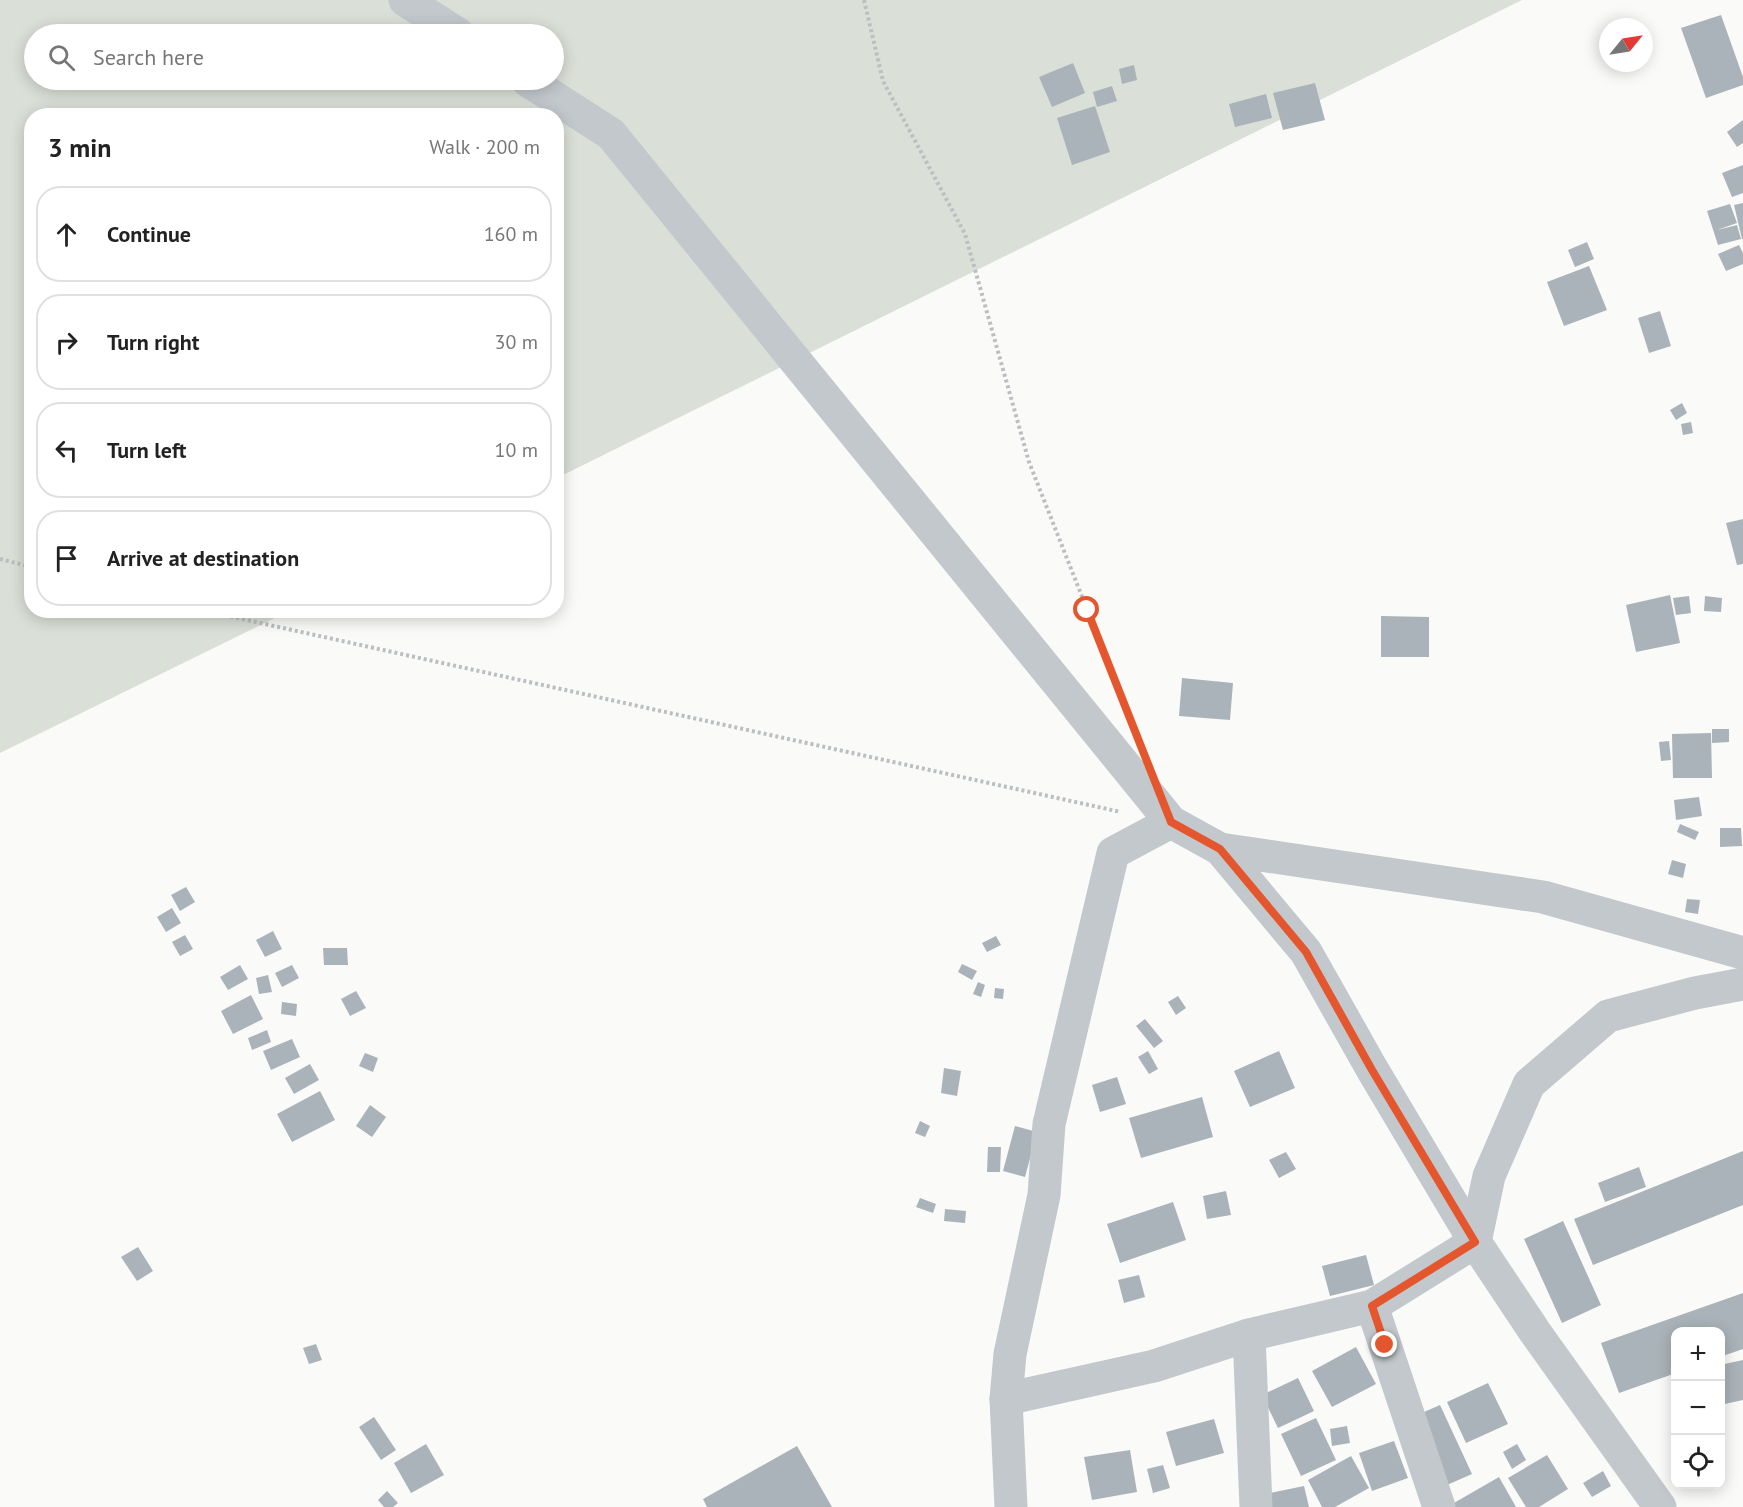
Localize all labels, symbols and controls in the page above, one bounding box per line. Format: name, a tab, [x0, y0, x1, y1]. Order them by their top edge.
north arrow	[1599, 18, 1653, 72]
search box	[24, 24, 564, 90]
icon: search	[45, 41, 78, 74]
text: Search here	[93, 43, 204, 71]
text: 3 min	[48, 131, 111, 164]
text: Walk · 200 m	[429, 134, 540, 160]
icon: ahead	[50, 218, 83, 251]
text: Continue	[107, 220, 191, 248]
text: 160 m	[484, 221, 538, 247]
icon: right	[50, 326, 83, 359]
text: Turn right	[107, 328, 199, 356]
text: 30 m	[495, 329, 538, 355]
icon: left	[50, 434, 83, 467]
text: Turn left	[107, 436, 187, 464]
text: 10 m	[495, 437, 538, 463]
icon: arrive	[50, 542, 83, 575]
text: Arrive at destination	[107, 544, 299, 572]
route start	[1073, 596, 1099, 622]
map controls	[1671, 1327, 1725, 1489]
button: +	[1671, 1327, 1725, 1381]
route end	[1371, 1331, 1397, 1357]
button: −	[1671, 1381, 1725, 1435]
button: locate	[1671, 1435, 1725, 1489]

